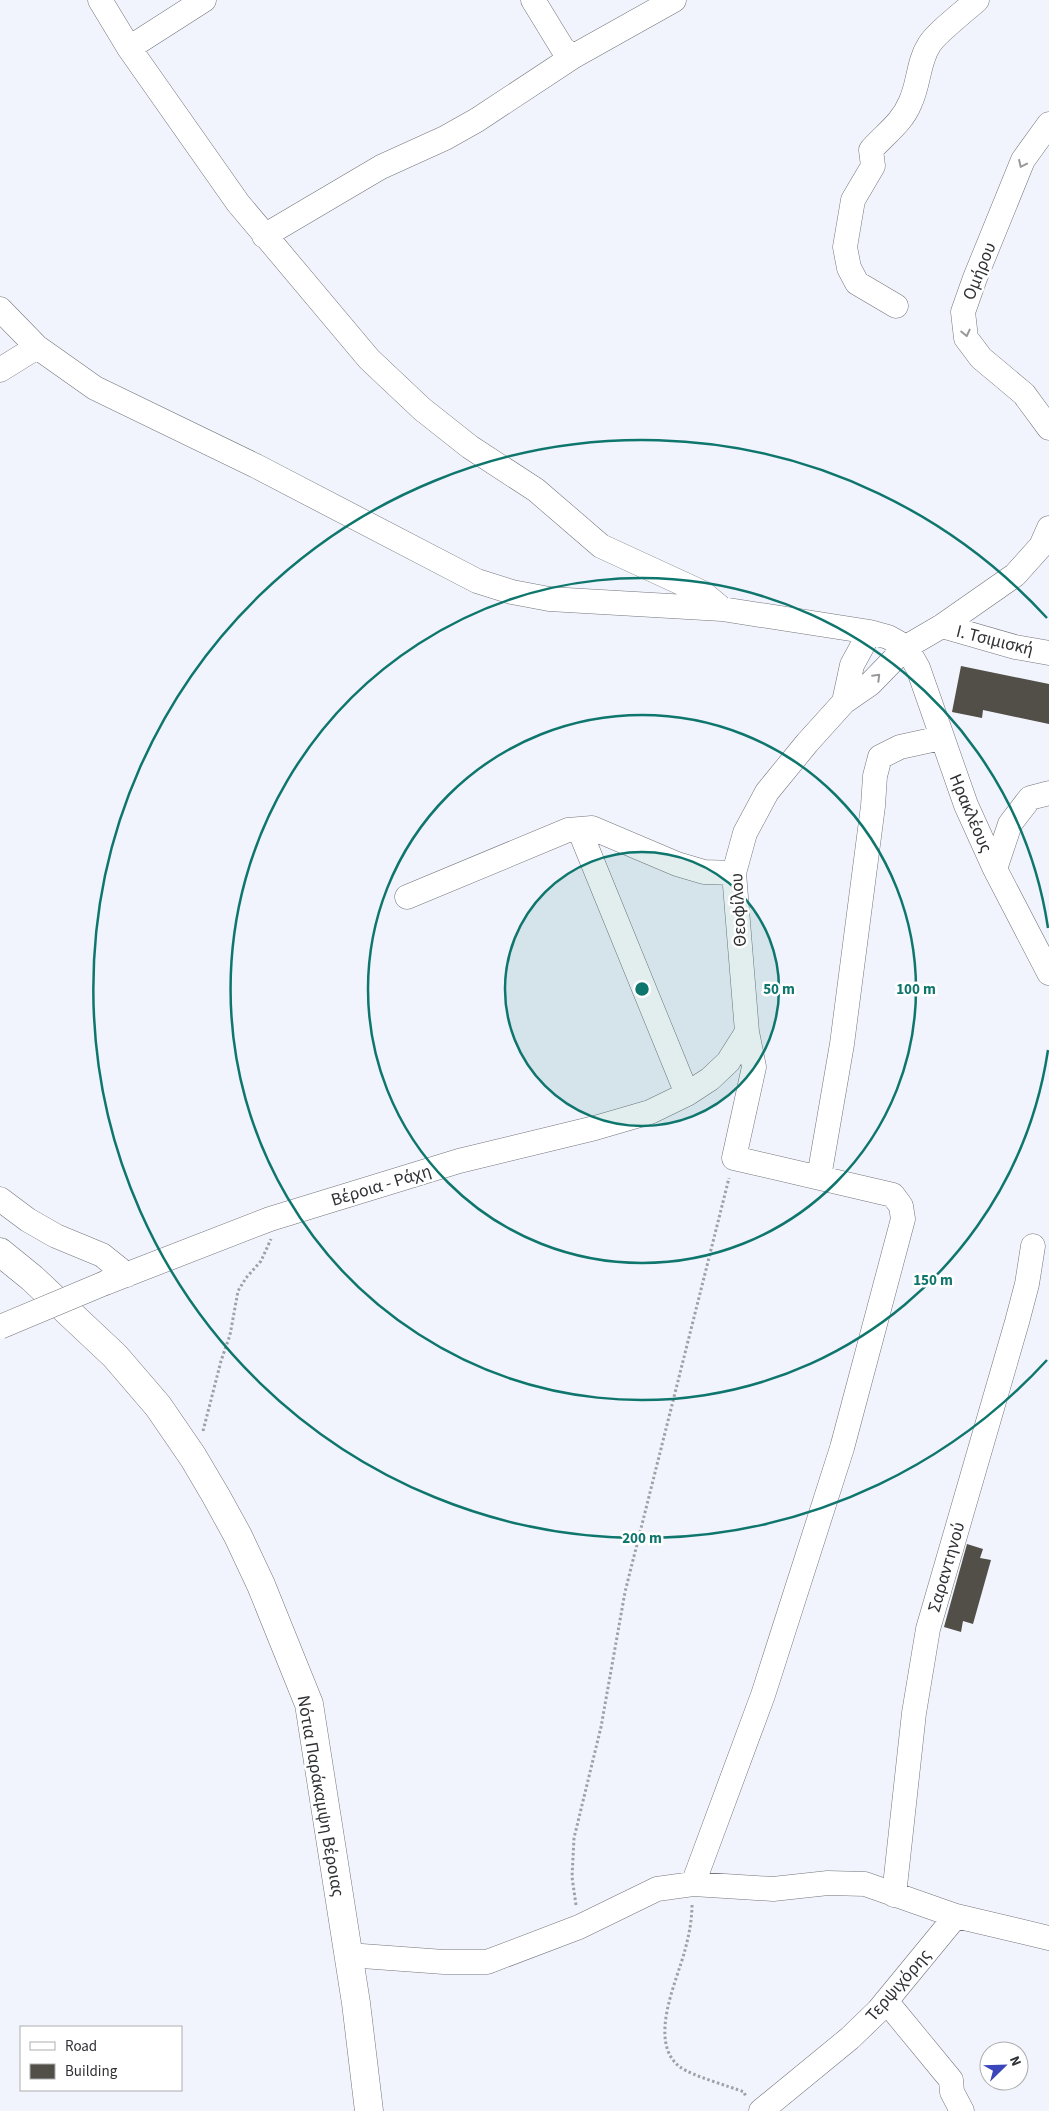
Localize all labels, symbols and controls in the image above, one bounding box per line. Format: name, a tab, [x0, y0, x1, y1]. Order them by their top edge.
one-way arrow	[1018, 159, 1028, 168]
street label: Ομήρου	[957, 238, 1002, 304]
one-way arrow	[961, 328, 971, 337]
street label: Ι. Τσιμισκή	[954, 619, 1036, 662]
one-way arrow	[871, 673, 880, 682]
street label: Ηρακλέους	[943, 770, 998, 857]
street label: Θεοφίλου	[724, 872, 753, 948]
text: 50 m	[763, 979, 795, 1000]
text: 100 m	[896, 979, 936, 1000]
centre of rings	[633, 980, 651, 998]
street label: Βέροια - Ράχη	[328, 1158, 434, 1213]
text: 150 m	[913, 1270, 953, 1291]
street label: Σαραντηνού	[922, 1519, 971, 1615]
text: 200 m	[622, 1528, 662, 1549]
street label: Νότια Παράκαμψη Βέροιας	[290, 1693, 351, 1899]
street label: Τερψιχόρης	[860, 1943, 937, 2027]
legend	[20, 2026, 182, 2091]
text: Road	[65, 2036, 97, 2057]
north arrow	[979, 2041, 1029, 2091]
text: N	[1004, 2053, 1026, 2070]
text: Building	[65, 2061, 118, 2082]

